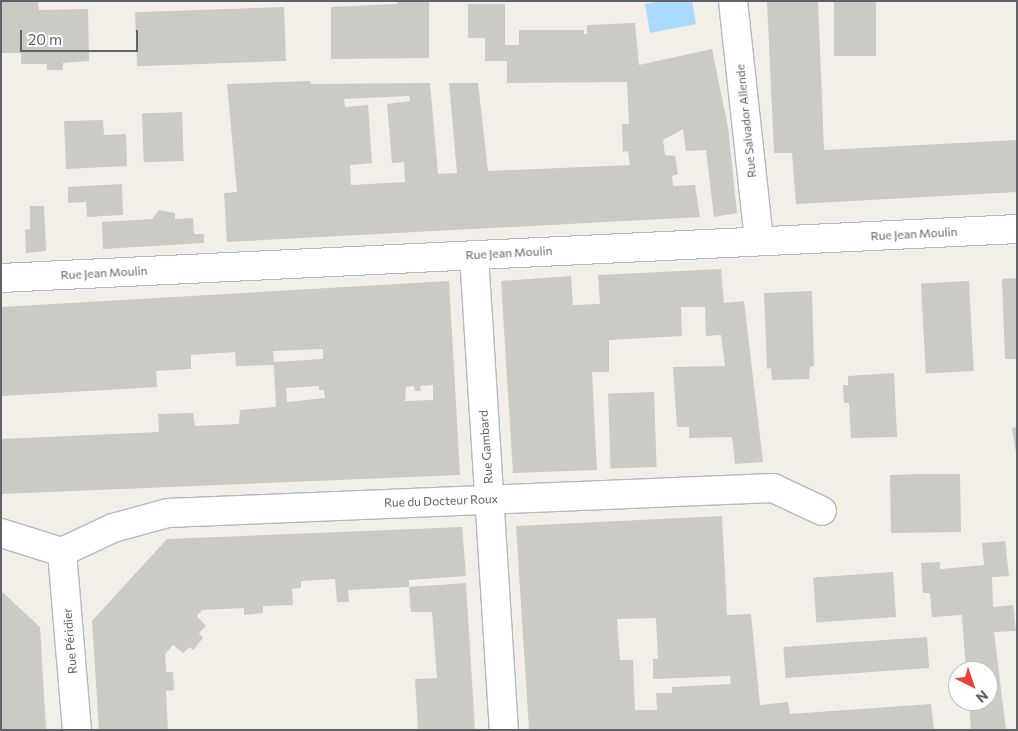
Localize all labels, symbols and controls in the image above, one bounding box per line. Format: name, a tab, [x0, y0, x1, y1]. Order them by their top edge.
scale bar	[22, 20, 140, 52]
text: 20 m	[28, 30, 62, 48]
street label: Rue Salvador Allende	[733, 64, 759, 178]
street label: Rue Jean Moulin	[870, 225, 958, 243]
street label: Rue Jean Moulin	[465, 244, 553, 262]
street label: Rue Jean Moulin	[60, 264, 148, 282]
street label: Rue Gambard	[476, 410, 496, 484]
street label: Rue du Docteur Roux	[384, 492, 498, 510]
street label: Rue Péridier	[60, 608, 80, 674]
north arrow	[948, 661, 998, 711]
text: N	[973, 687, 992, 707]

